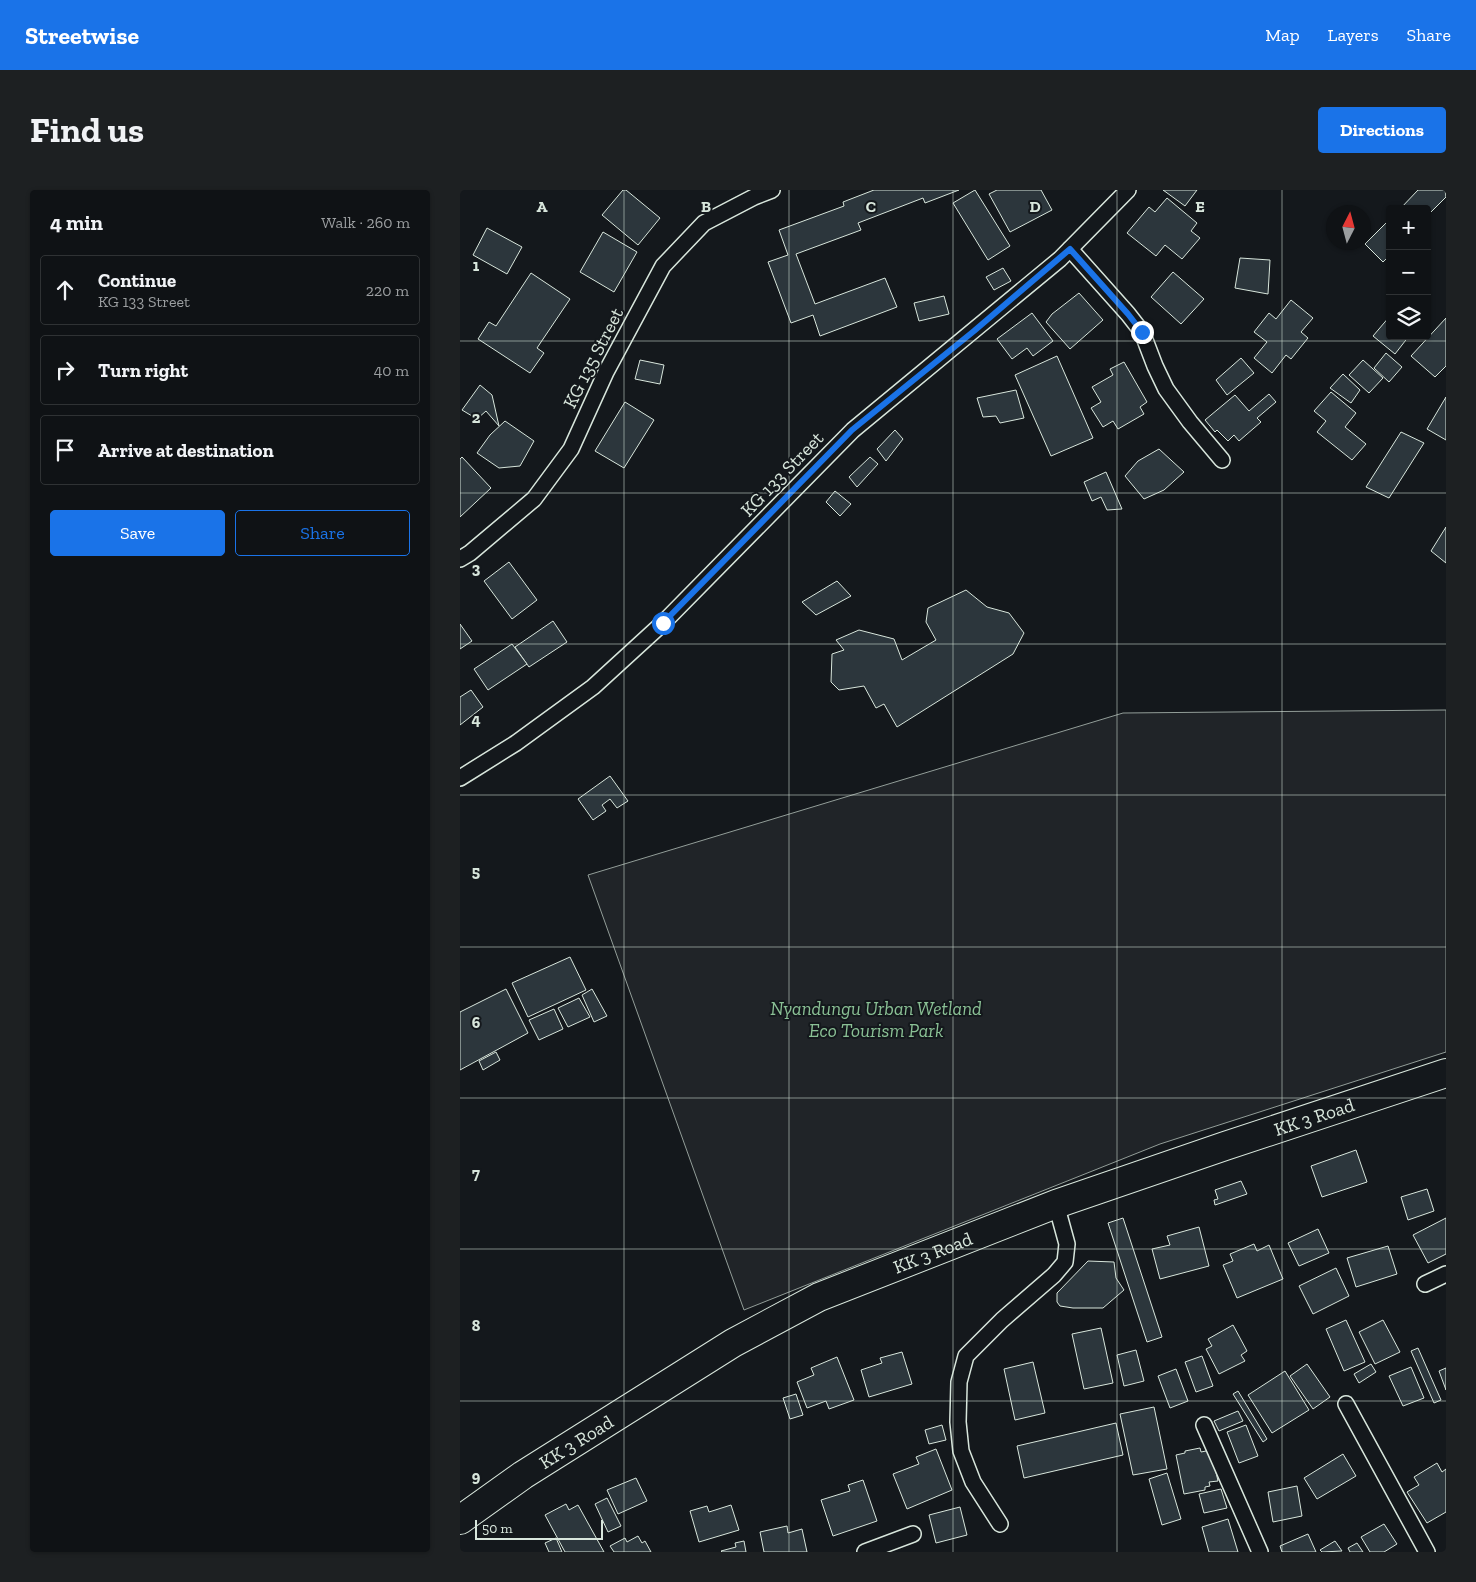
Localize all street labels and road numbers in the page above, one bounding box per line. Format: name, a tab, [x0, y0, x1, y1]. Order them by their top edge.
street label: KG 135 Street	[558, 304, 628, 412]
street label: KG 133 Street	[736, 427, 828, 521]
street label: KK 3 Road	[1271, 1092, 1358, 1141]
street label: KK 3 Road	[890, 1226, 976, 1278]
street label: KK 3 Road	[535, 1410, 618, 1474]

